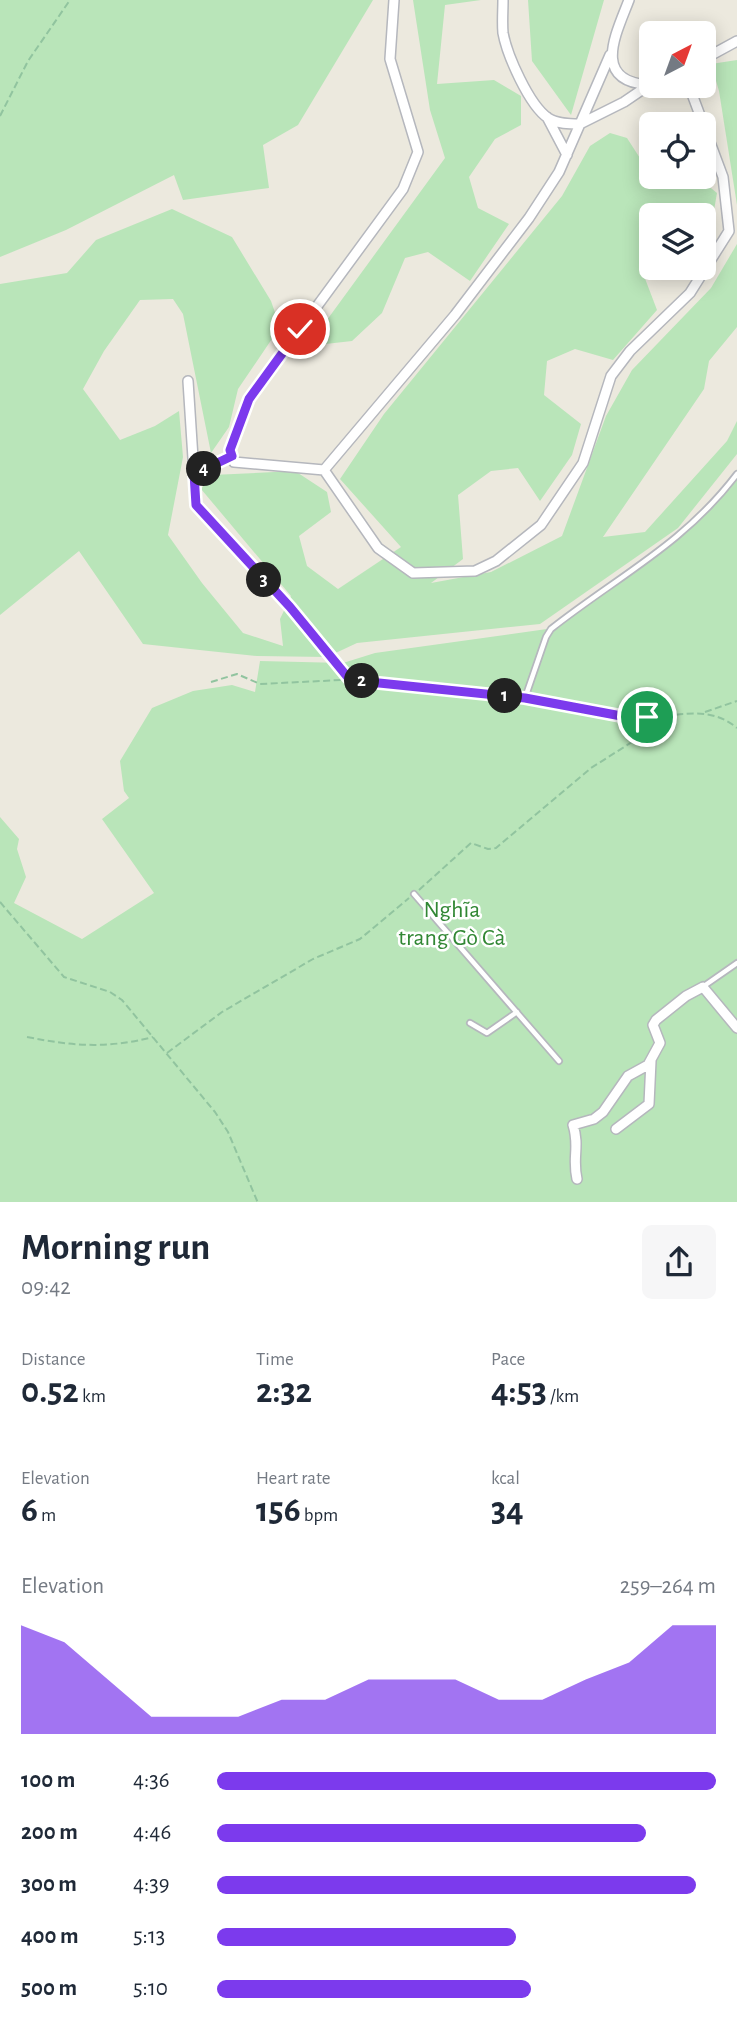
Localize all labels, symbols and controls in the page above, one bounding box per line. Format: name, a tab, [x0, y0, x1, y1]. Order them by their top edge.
north arrow	[639, 21, 716, 98]
map controls	[639, 21, 716, 280]
button: locate	[639, 112, 716, 189]
button: layers	[639, 203, 716, 280]
pin	[270, 299, 330, 359]
icon: check	[281, 310, 319, 348]
pin: 4	[186, 452, 222, 486]
text: 4	[199, 459, 208, 478]
pin: 3	[246, 562, 282, 598]
text: 3	[259, 570, 268, 589]
pin: 2	[344, 664, 380, 698]
text: 2	[357, 671, 366, 690]
pin: 1	[488, 678, 522, 714]
text: 1	[501, 686, 508, 705]
pin	[617, 687, 677, 747]
icon: arrive	[628, 698, 666, 736]
park label: Nghĩa trang Gò Cà	[398, 898, 506, 950]
button: share	[642, 1225, 716, 1299]
text: Morning run	[21, 1229, 210, 1267]
text: 09:42	[21, 1276, 71, 1299]
text: Distance	[21, 1350, 85, 1369]
text: Time	[256, 1350, 294, 1369]
text: Pace	[491, 1350, 525, 1369]
text: 0.52	[21, 1374, 79, 1409]
text: 2:32	[256, 1374, 312, 1409]
text: 4:53	[491, 1374, 547, 1409]
text: km	[79, 1387, 106, 1406]
text: /km	[547, 1387, 579, 1406]
text: Elevation	[21, 1469, 90, 1488]
text: Heart rate	[256, 1469, 331, 1488]
text: kcal	[491, 1469, 520, 1488]
text: 6	[21, 1493, 38, 1528]
text: 156	[256, 1493, 301, 1528]
text: 34	[491, 1493, 524, 1528]
text: m	[38, 1506, 56, 1525]
text: bpm	[301, 1506, 338, 1525]
text: Elevation	[21, 1575, 104, 1598]
text: 259–264 m	[620, 1575, 716, 1598]
text: 100 m	[21, 1769, 75, 1792]
text: 4:36	[133, 1769, 170, 1792]
text: 200 m	[21, 1821, 78, 1844]
text: 4:46	[133, 1821, 171, 1844]
text: 300 m	[21, 1873, 77, 1896]
text: 4:39	[133, 1873, 170, 1896]
text: 400 m	[21, 1925, 79, 1948]
text: 5:13	[133, 1925, 165, 1948]
text: 500 m	[21, 1977, 77, 2000]
text: 5:10	[133, 1977, 168, 2000]

